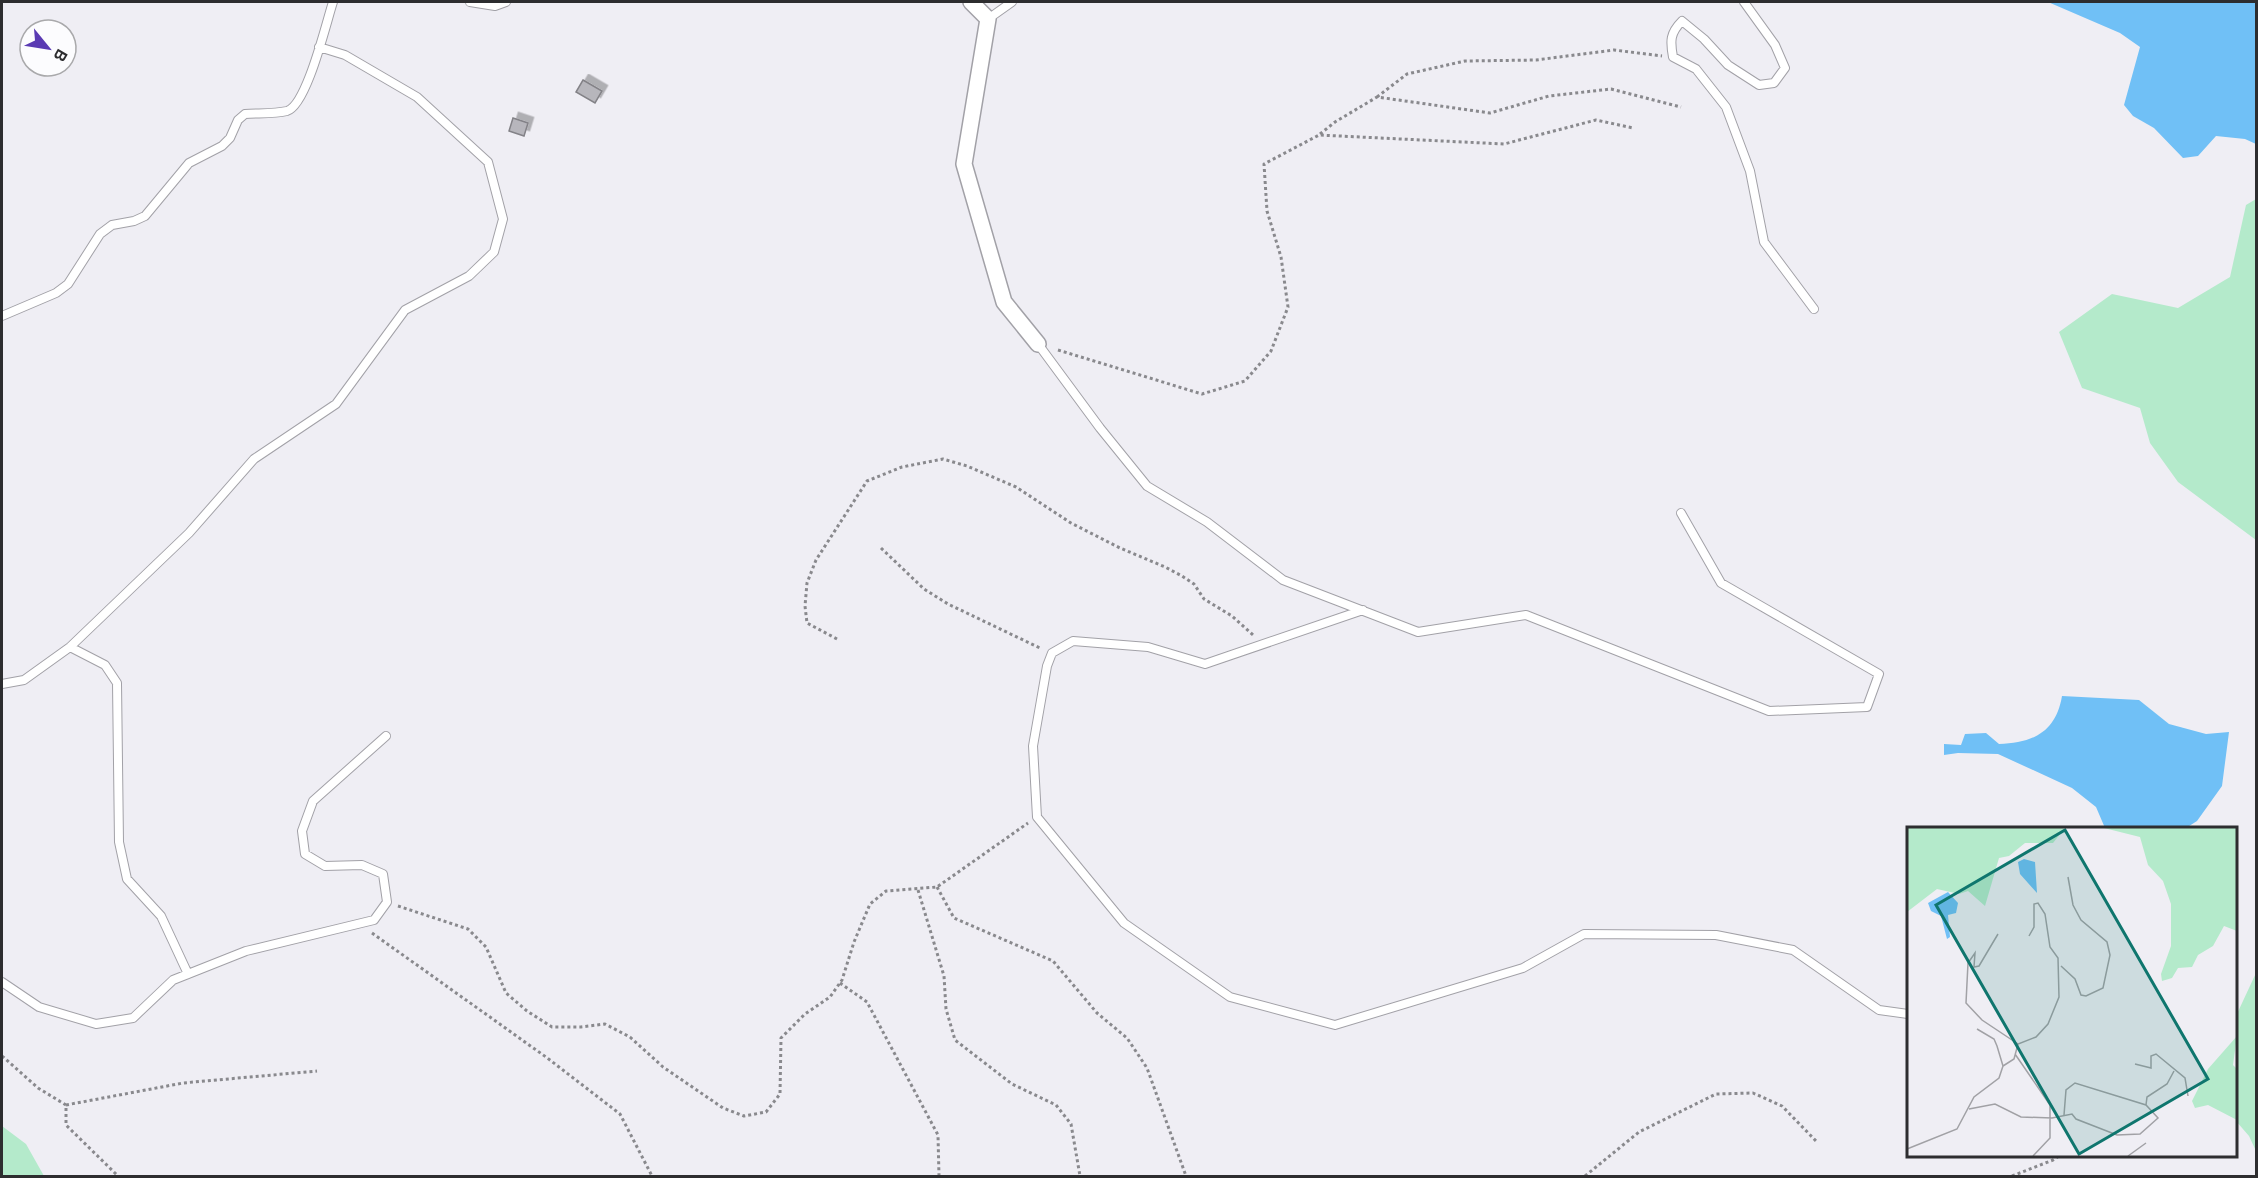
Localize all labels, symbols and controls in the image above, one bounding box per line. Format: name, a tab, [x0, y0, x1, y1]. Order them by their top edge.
north arrow	[18, 18, 78, 78]
text: B	[50, 46, 72, 65]
inset map	[1907, 827, 2237, 1157]

